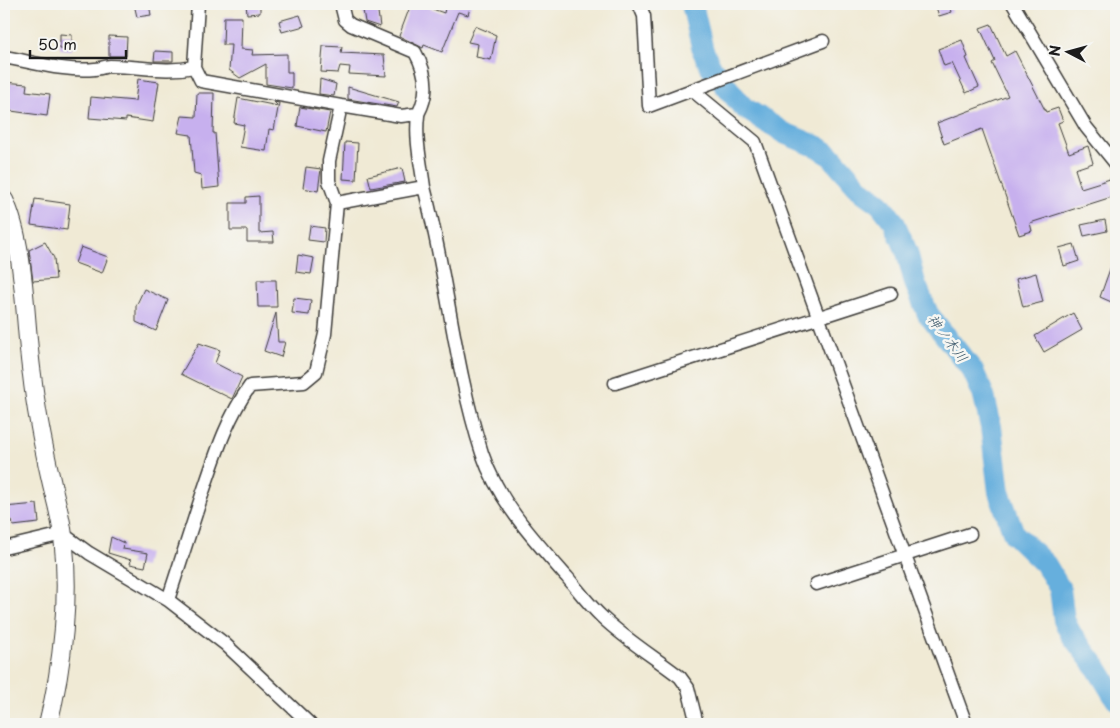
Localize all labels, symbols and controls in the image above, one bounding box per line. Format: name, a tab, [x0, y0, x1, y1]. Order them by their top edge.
scale bar	[30, 28, 126, 60]
north arrow	[1042, 28, 1092, 78]
text: 50 m	[38, 32, 77, 55]
text: N	[1044, 44, 1066, 57]
water label: 神ノ木川	[923, 309, 973, 367]

